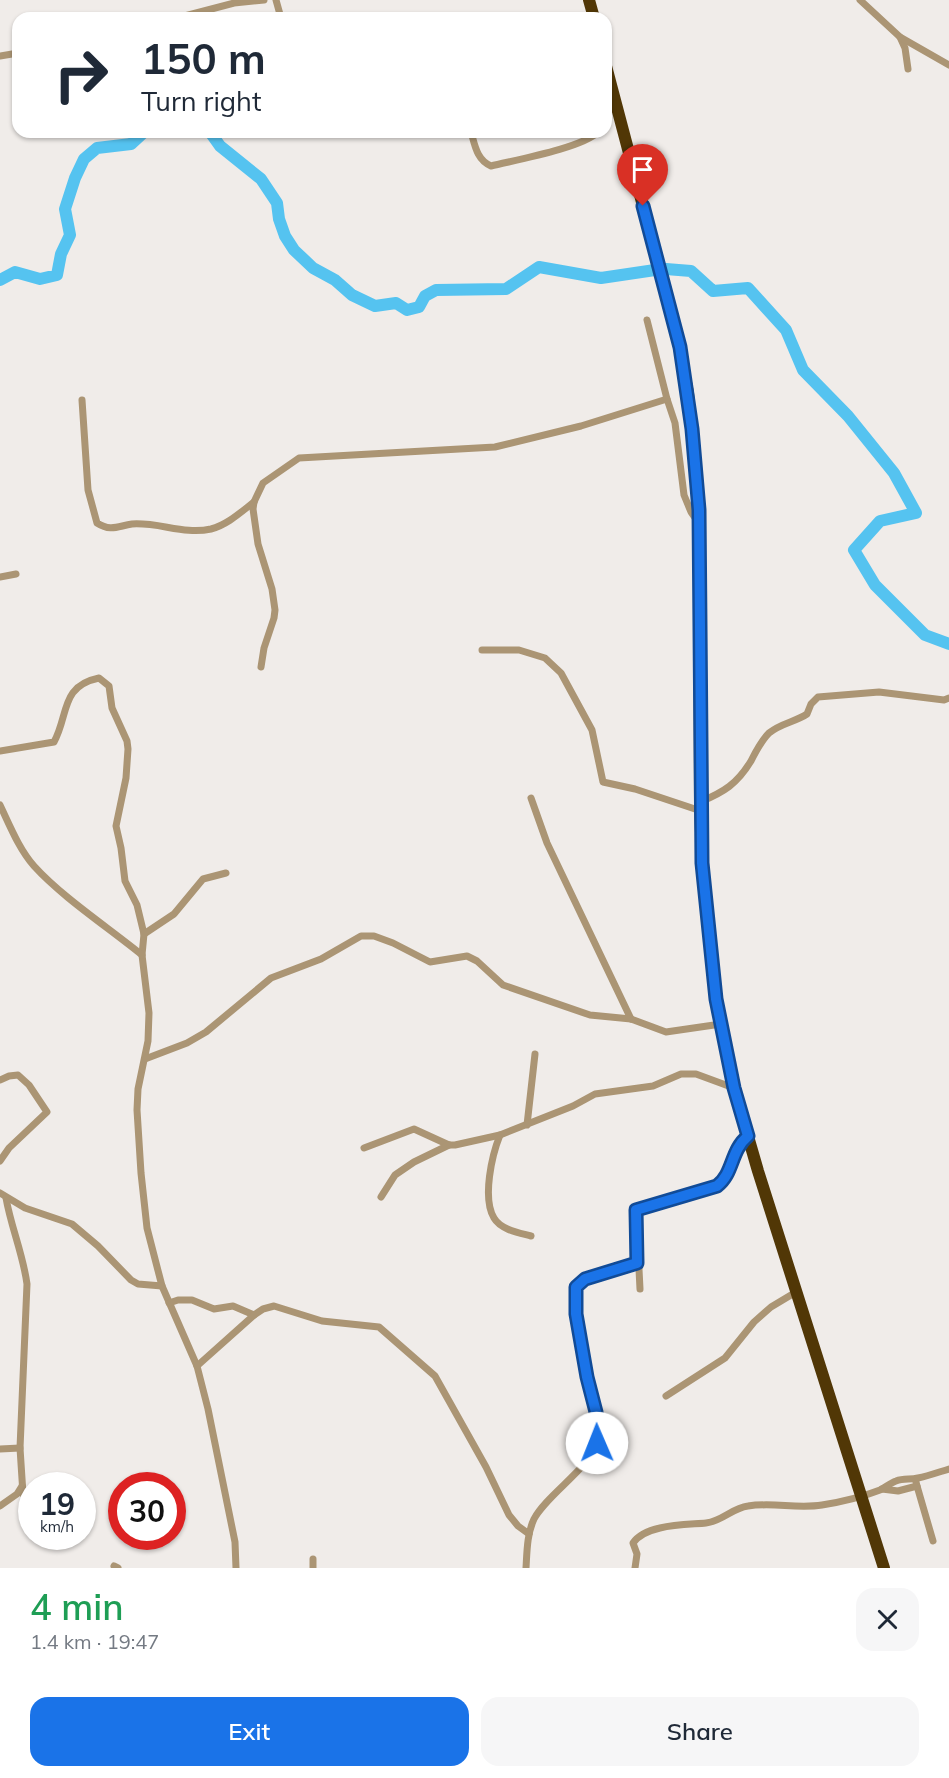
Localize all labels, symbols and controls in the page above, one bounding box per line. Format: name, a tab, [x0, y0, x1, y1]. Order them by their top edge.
text: 150 m	[141, 32, 266, 85]
icon: right	[42, 36, 120, 114]
text: Turn right	[141, 84, 261, 118]
pin	[617, 144, 668, 206]
icon: arrive	[626, 153, 659, 186]
position arrow	[565, 1411, 629, 1475]
speed limit sign: 30	[108, 1472, 186, 1550]
text: 19	[39, 1485, 75, 1523]
text: km/h	[40, 1517, 74, 1536]
text: 4 min	[30, 1584, 124, 1629]
button: close	[856, 1588, 919, 1651]
text: 1.4 km · 19:47	[30, 1629, 159, 1654]
button: Exit	[30, 1697, 469, 1766]
button: Share	[481, 1697, 919, 1766]

